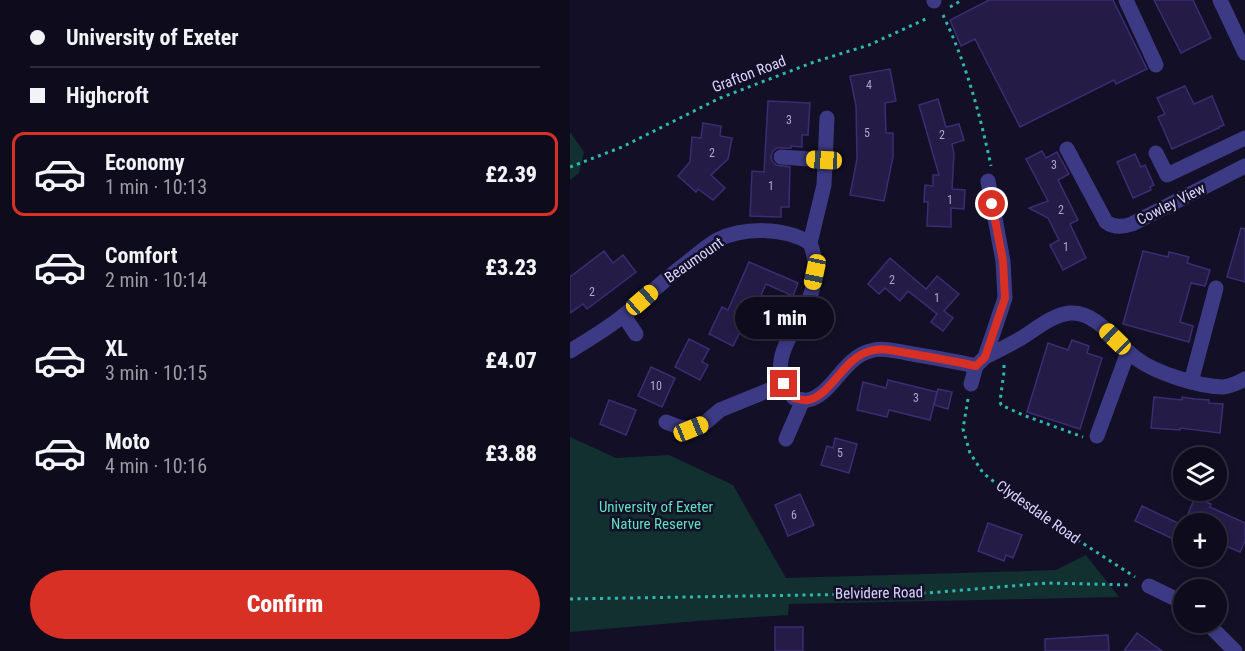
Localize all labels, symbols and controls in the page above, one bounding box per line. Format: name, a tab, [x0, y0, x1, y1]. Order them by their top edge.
text: University of Exeter	[66, 25, 238, 50]
street label: Grafton Road	[709, 52, 789, 96]
house number: 4	[866, 78, 872, 92]
text: Highcroft	[66, 83, 149, 108]
house number: 3	[786, 113, 792, 127]
house number: 5	[864, 126, 870, 140]
house number: 2	[939, 128, 945, 142]
house number: 2	[709, 146, 715, 160]
icon: car	[33, 147, 87, 201]
text: Economy	[105, 150, 185, 175]
car	[806, 150, 842, 170]
house number: 3	[1051, 158, 1057, 172]
text: £2.39	[485, 162, 537, 187]
text: 1 min · 10:13	[105, 175, 207, 199]
house number: 1	[768, 179, 774, 193]
street label: Cowley View	[1134, 179, 1208, 229]
route start	[978, 190, 1005, 217]
house number: 1	[947, 193, 953, 207]
house number: 2	[1058, 203, 1064, 217]
street label: Beaumount	[661, 233, 727, 287]
icon: car	[33, 240, 87, 294]
house number: 1	[1063, 240, 1069, 254]
text: Comfort	[105, 243, 178, 268]
car	[802, 253, 828, 291]
text: £3.23	[485, 255, 537, 280]
text: 2 min · 10:14	[105, 268, 207, 292]
house number: 2	[889, 273, 895, 287]
car	[623, 281, 661, 319]
house number: 2	[589, 285, 595, 299]
house number: 1	[934, 291, 940, 305]
callout: 1 min	[734, 297, 834, 339]
text: 1 min	[762, 306, 807, 330]
car	[1096, 320, 1134, 358]
icon: car	[33, 333, 87, 387]
text: XL	[105, 336, 128, 361]
text: £4.07	[485, 348, 537, 373]
text: 3 min · 10:15	[105, 361, 207, 385]
route end	[770, 370, 797, 397]
house number: 10	[650, 379, 662, 393]
house number: 3	[913, 391, 919, 405]
car	[671, 414, 711, 444]
icon: car	[33, 426, 87, 480]
text: Moto	[105, 429, 150, 454]
text: £3.88	[485, 441, 537, 466]
house number: 5	[837, 446, 843, 460]
map controls	[1173, 447, 1227, 633]
button: layers	[1173, 447, 1227, 501]
text: 4 min · 10:16	[105, 454, 207, 478]
street label: Clydesdale Road	[993, 476, 1083, 548]
park label: University of Exeter Nature Reserve	[599, 498, 713, 533]
house number: 6	[791, 508, 797, 522]
button: +	[1173, 513, 1227, 567]
button: Confirm	[30, 570, 540, 639]
button: −	[1173, 579, 1227, 633]
street label: Belvidere Road	[835, 583, 923, 603]

